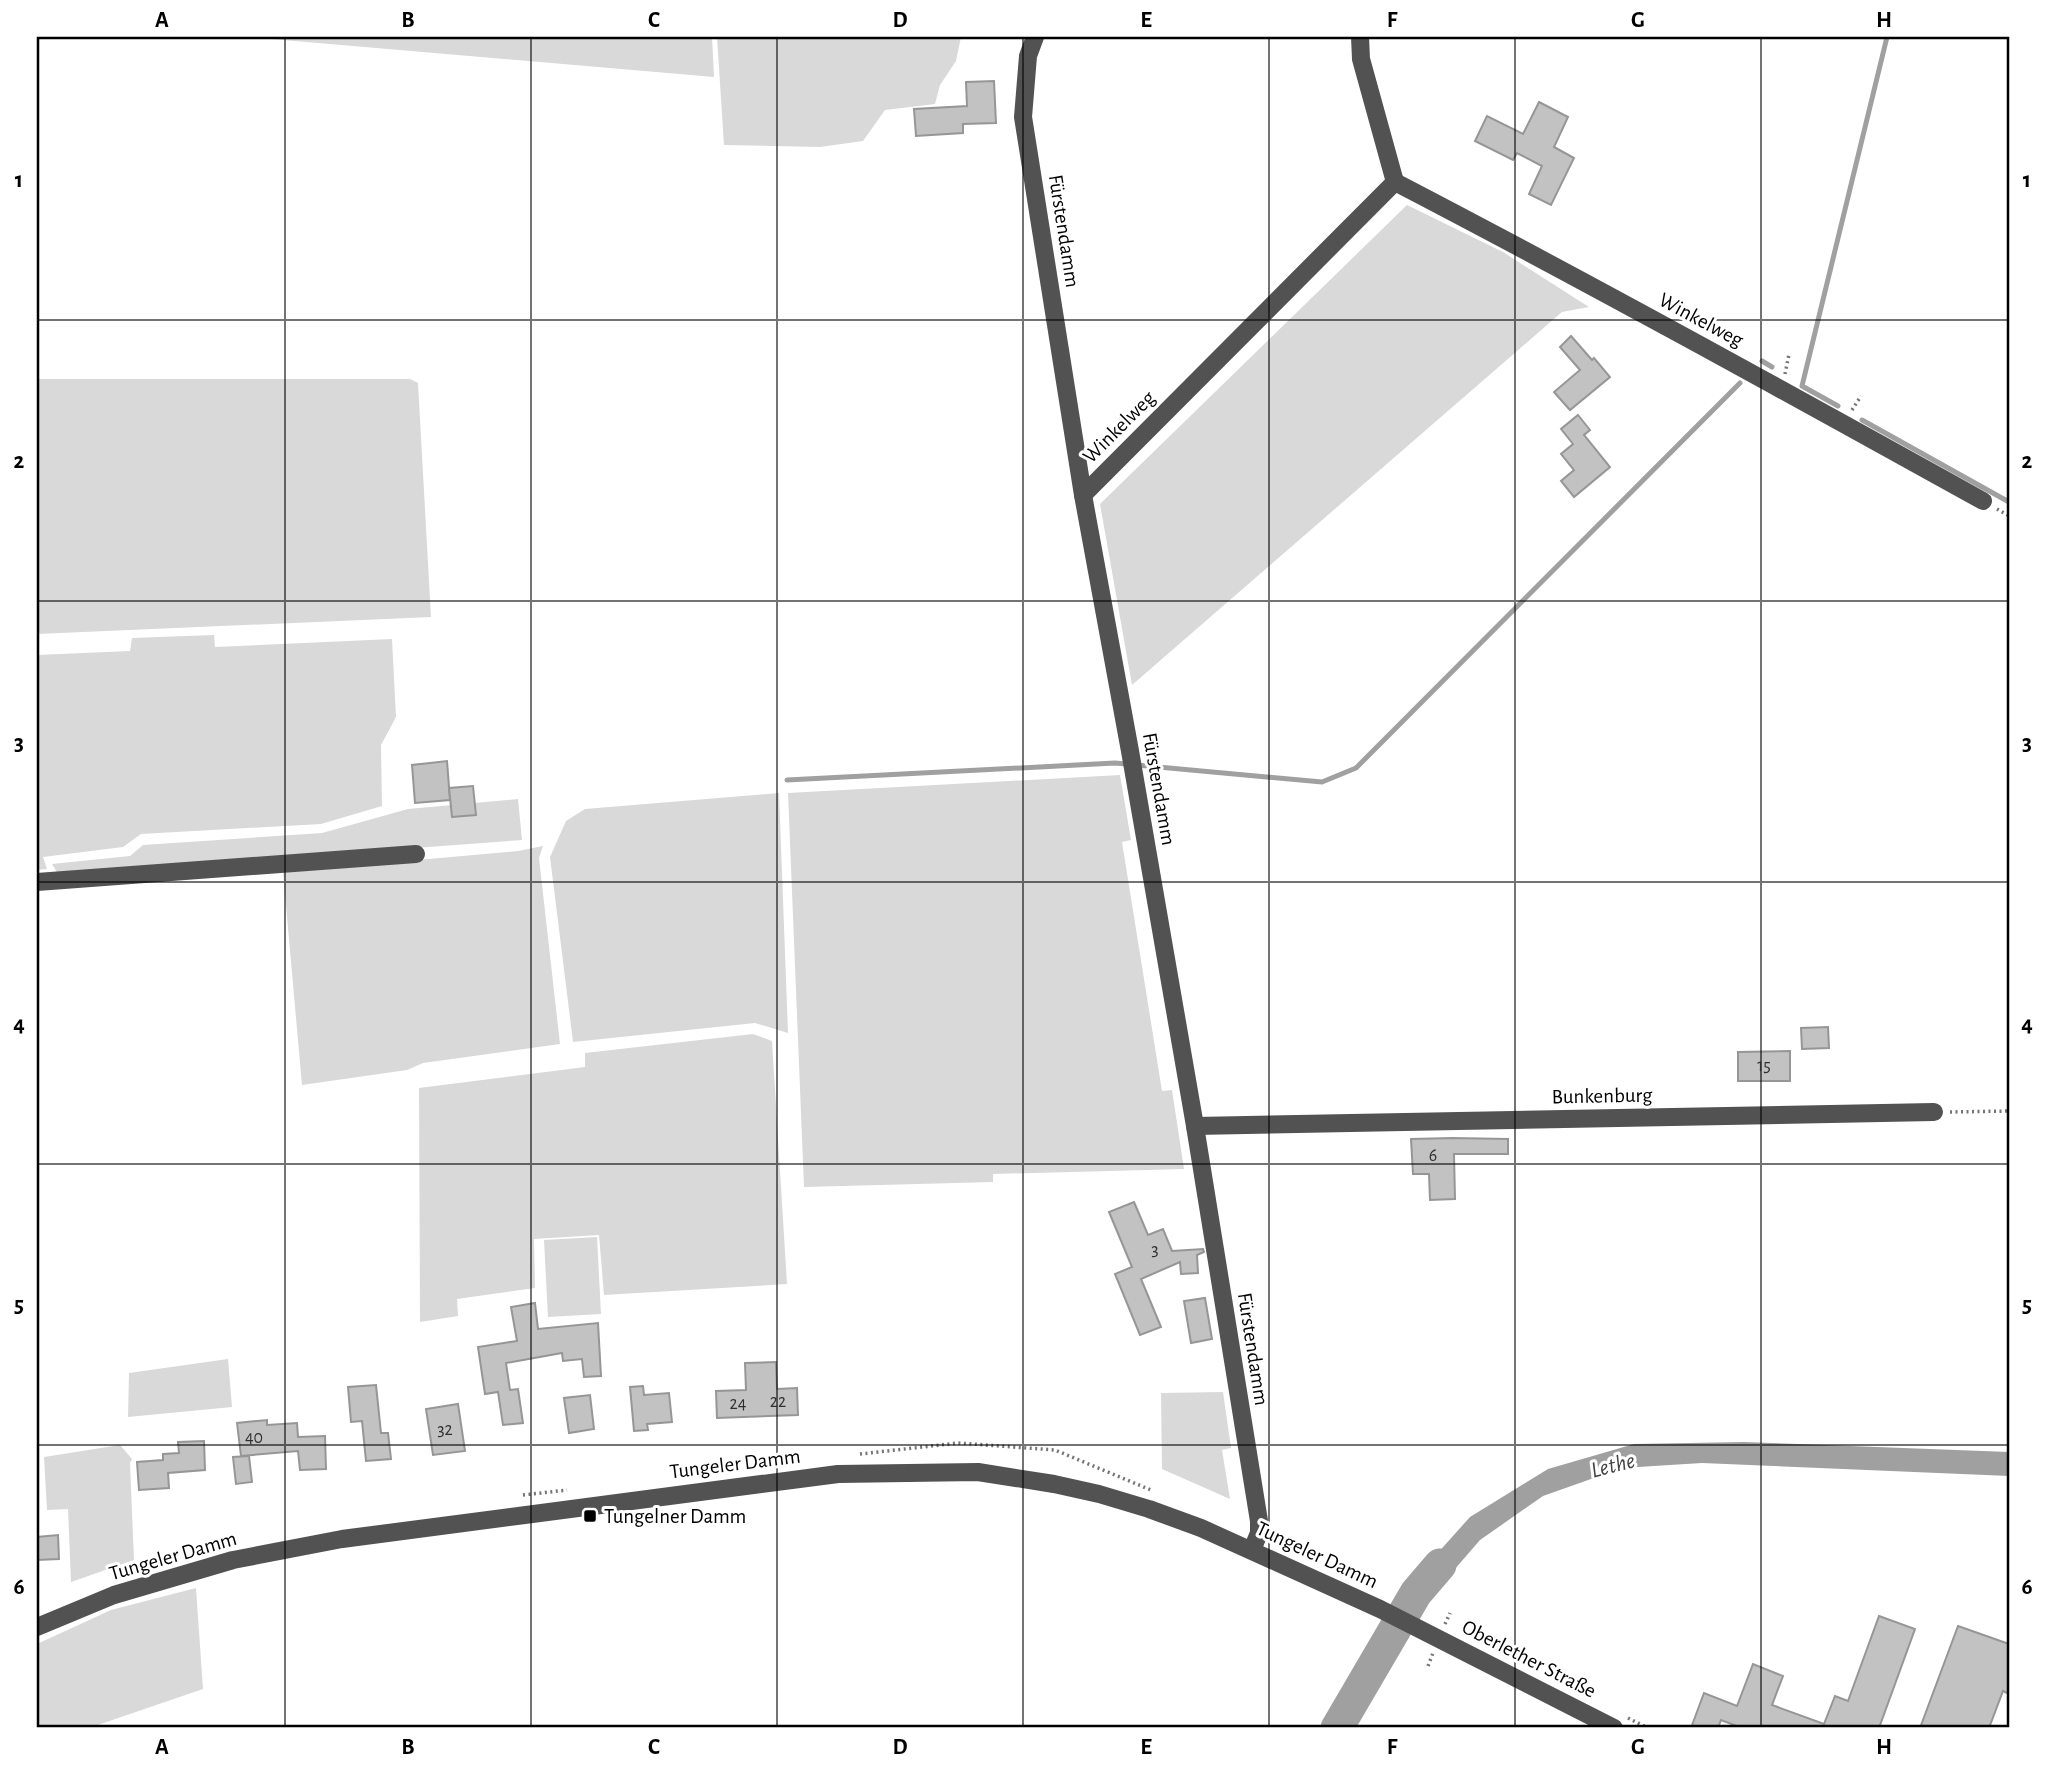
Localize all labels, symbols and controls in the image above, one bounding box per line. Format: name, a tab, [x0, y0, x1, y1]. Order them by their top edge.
text: A	[155, 9, 169, 32]
text: B	[401, 9, 415, 32]
text: C	[648, 9, 660, 32]
text: D	[892, 9, 908, 32]
text: E	[1140, 9, 1152, 32]
text: F	[1387, 9, 1398, 32]
text: G	[1631, 9, 1645, 32]
text: H	[1876, 9, 1892, 32]
text: 1	[15, 169, 23, 192]
text: 1	[2023, 169, 2031, 192]
street label: Fürstendamm	[1045, 173, 1083, 289]
street label: Winkelweg	[1655, 289, 1747, 351]
street label: Winkelweg	[1079, 386, 1160, 467]
text: 2	[14, 450, 25, 473]
text: 2	[2022, 450, 2033, 473]
street label: Fürstendamm	[1139, 731, 1179, 847]
text: 3	[14, 732, 24, 755]
text: 3	[2022, 732, 2032, 755]
text: 4	[13, 1013, 25, 1036]
text: 4	[2021, 1013, 2033, 1036]
house number: 15	[1757, 1057, 1771, 1075]
street label: Bunkenburg	[1551, 1085, 1653, 1107]
house number: 6	[1429, 1147, 1437, 1165]
house number: 3	[1151, 1241, 1159, 1259]
street label: Fürstendamm	[1234, 1291, 1272, 1407]
text: 5	[14, 1294, 24, 1317]
text: 5	[2022, 1294, 2032, 1317]
house number: 22	[770, 1393, 786, 1411]
house number: 24	[730, 1395, 747, 1413]
house number: 32	[437, 1421, 453, 1439]
house number: 40	[245, 1429, 263, 1447]
street label: Tungeler Damm	[668, 1446, 802, 1482]
water label: Lethe	[1589, 1449, 1638, 1483]
place label: Tungelner Damm	[604, 1506, 746, 1527]
marker: Tungelner Damm	[582, 1508, 598, 1524]
street label: Tungeler Damm	[1253, 1518, 1381, 1592]
street label: Tungeler Damm	[107, 1528, 239, 1584]
text: 6	[13, 1576, 25, 1599]
text: 6	[2021, 1576, 2033, 1599]
street label: Oberlether Straße	[1459, 1616, 1599, 1702]
text: A	[155, 1736, 169, 1759]
text: B	[401, 1736, 415, 1759]
text: C	[648, 1736, 660, 1759]
text: D	[892, 1736, 908, 1759]
text: E	[1140, 1736, 1152, 1759]
text: F	[1387, 1736, 1398, 1759]
text: G	[1631, 1736, 1645, 1759]
text: H	[1876, 1736, 1892, 1759]

